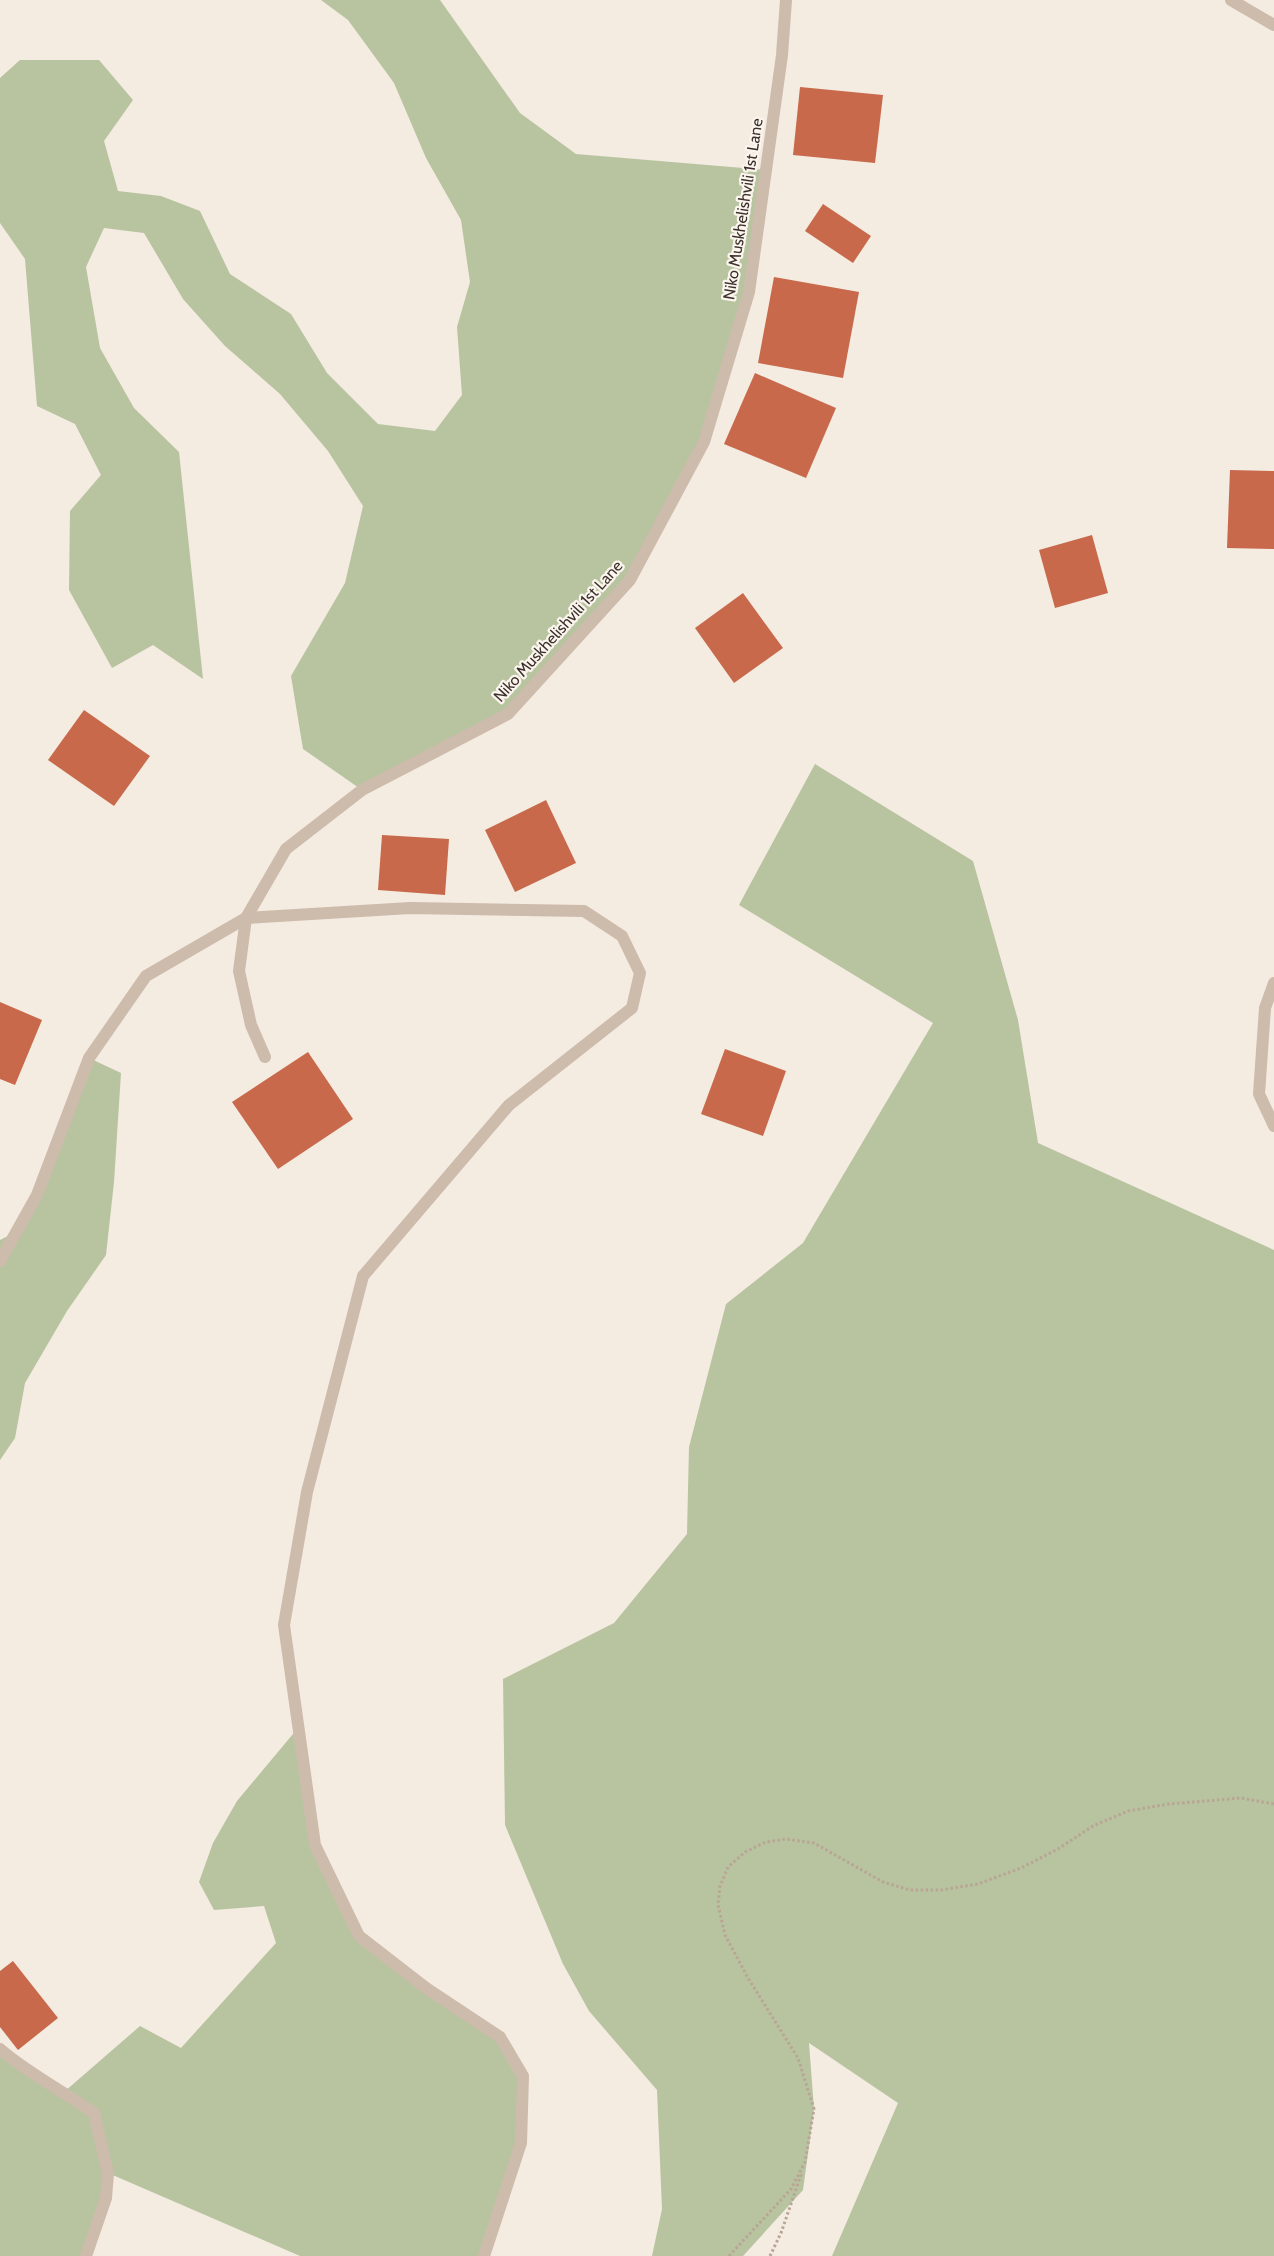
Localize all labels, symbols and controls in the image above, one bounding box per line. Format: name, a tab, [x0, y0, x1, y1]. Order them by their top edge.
street label: Niko Muskhelishvili 1st Lane	[719, 117, 767, 301]
street label: Niko Muskhelishvili 1st Lane	[490, 556, 626, 706]

